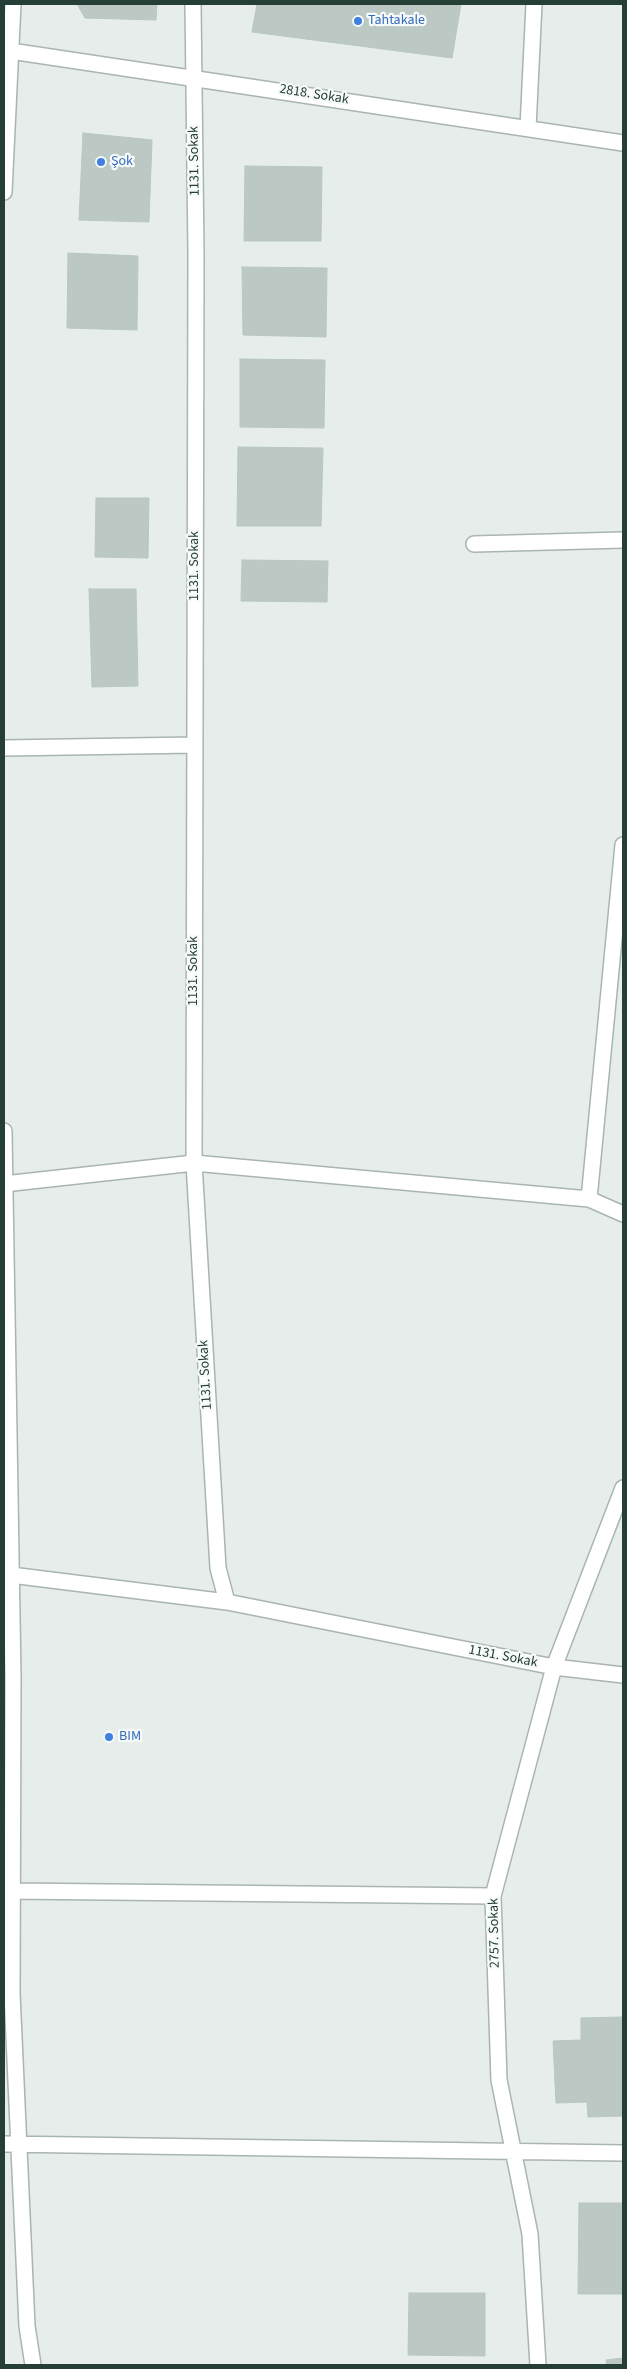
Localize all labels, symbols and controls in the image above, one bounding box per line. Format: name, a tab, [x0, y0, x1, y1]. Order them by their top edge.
place label: Tahtakale	[368, 13, 425, 29]
marker: Tahtakale	[352, 15, 364, 27]
street label: 2818. Sokak	[278, 81, 350, 109]
street label: 1131. Sokak	[186, 126, 204, 196]
place label: Şok	[111, 154, 133, 170]
marker: Şok	[95, 156, 107, 168]
street label: 1131. Sokak	[187, 531, 203, 601]
street label: 1131. Sokak	[186, 936, 202, 1006]
street label: 1131. Sokak	[196, 1340, 216, 1410]
street label: 1131. Sokak	[467, 1642, 539, 1672]
place label: BIM	[119, 1729, 141, 1745]
marker: BIM	[103, 1731, 115, 1743]
street label: 2757. Sokak	[486, 1898, 504, 1968]

